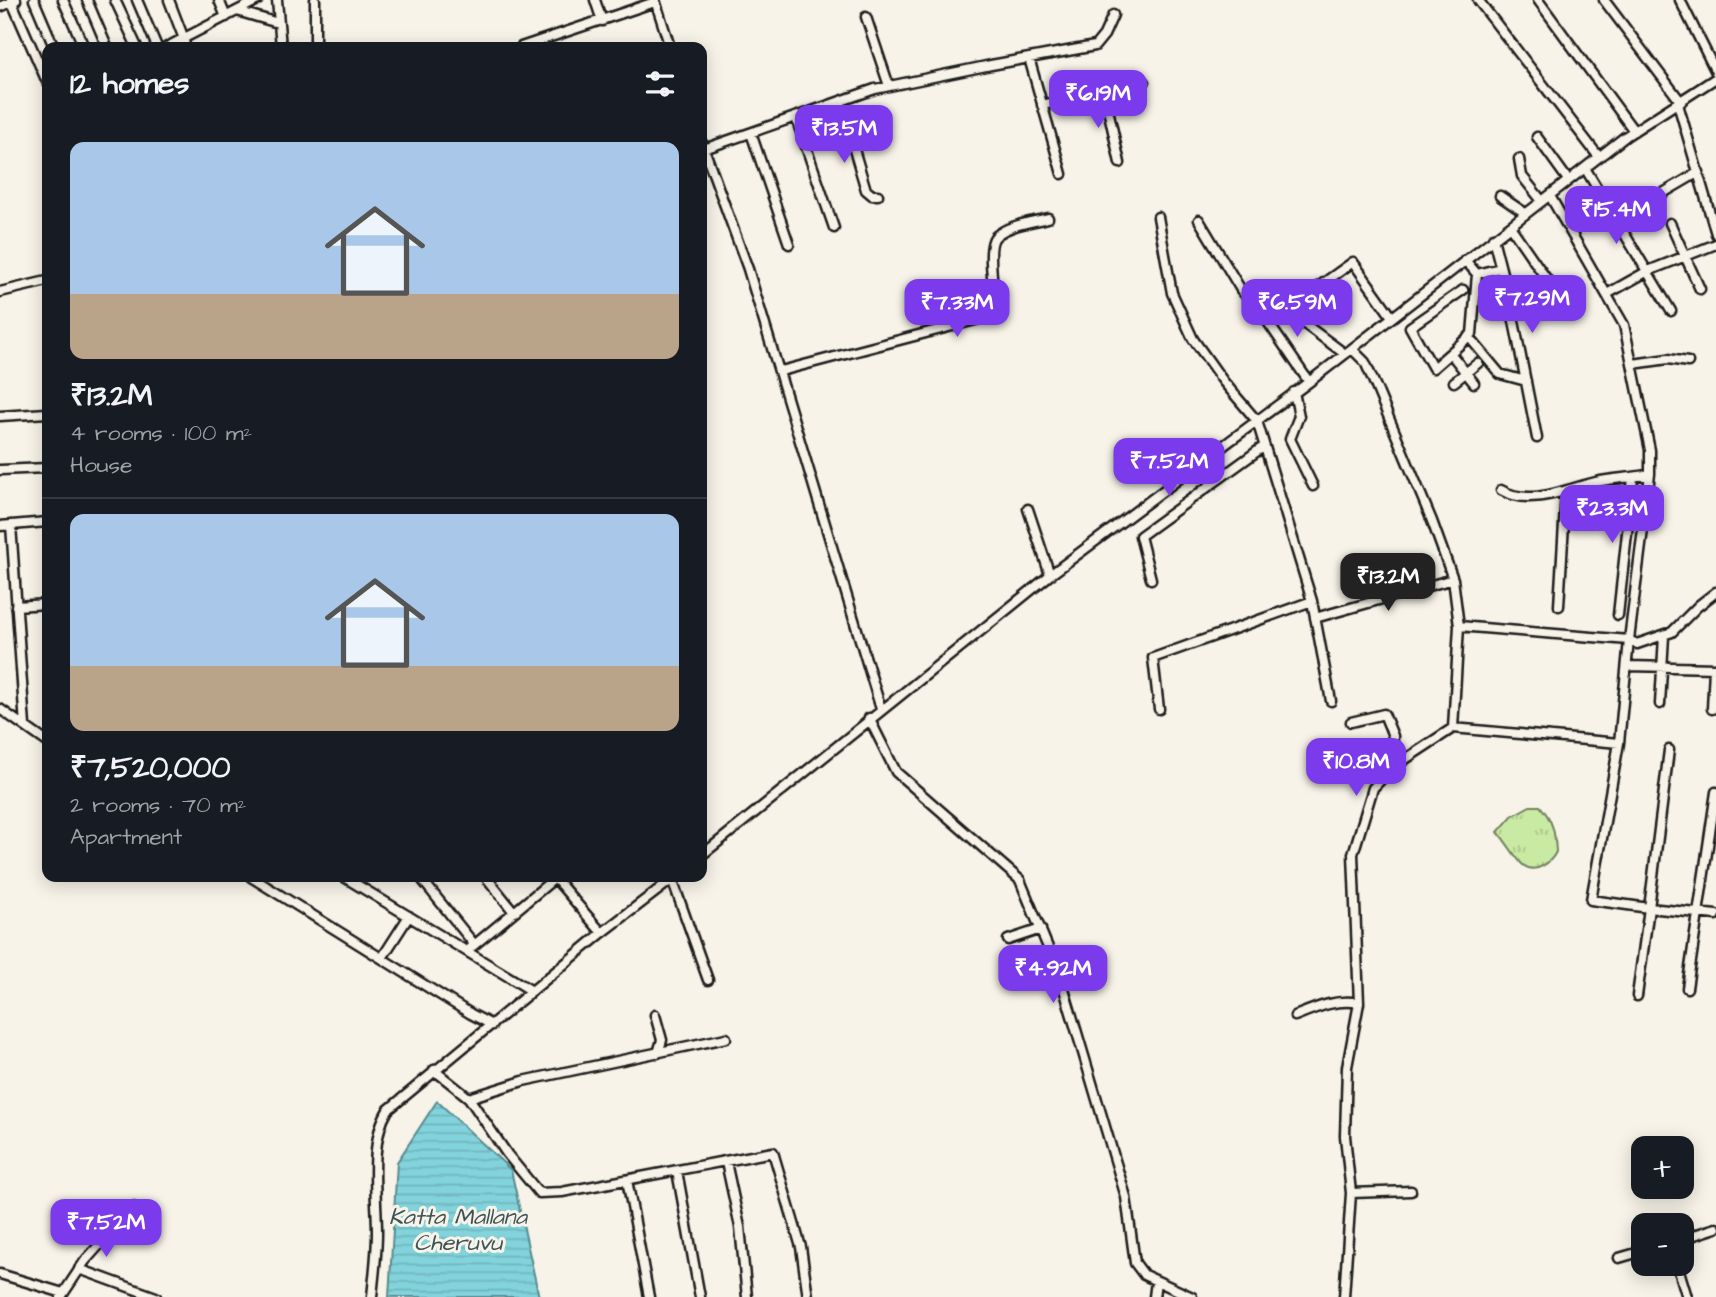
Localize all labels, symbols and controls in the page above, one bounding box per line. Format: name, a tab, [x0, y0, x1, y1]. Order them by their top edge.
text: 12 homes	[70, 63, 189, 105]
icon: filters	[641, 65, 679, 103]
pin: ₹6.19M	[1041, 71, 1155, 130]
text: ₹6.19M	[1065, 77, 1131, 109]
pin: ₹13.5M	[787, 106, 901, 165]
text: ₹13.5M	[811, 112, 877, 144]
pin: ₹15.4M	[1559, 187, 1673, 246]
icon: home	[312, 188, 438, 314]
text: ₹15.4M	[1581, 193, 1651, 225]
pin: ₹7.29M	[1475, 276, 1589, 335]
pin: ₹7.33M	[900, 280, 1014, 339]
pin: ₹6.59M	[1240, 280, 1354, 339]
text: ₹7.29M	[1494, 282, 1570, 314]
text: ₹7.33M	[921, 286, 993, 318]
text: ₹6.59M	[1257, 286, 1337, 318]
text: ₹13.2M	[70, 375, 152, 417]
text: 4 rooms · 100 m²	[70, 417, 252, 449]
pin: ₹7.52M	[1112, 438, 1226, 498]
text: ₹7.52M	[1129, 445, 1209, 477]
text: House	[70, 449, 133, 481]
pin: ₹23.3M	[1555, 486, 1669, 545]
text: ₹23.3M	[1576, 492, 1648, 524]
pin: ₹13.2M	[1331, 554, 1445, 613]
icon: home	[312, 560, 438, 686]
text: ₹13.2M	[1356, 560, 1420, 592]
pin: ₹10.8M	[1299, 738, 1413, 798]
text: ₹10.8M	[1322, 745, 1390, 777]
text: ₹7,520,000	[70, 747, 230, 789]
text: 2 rooms · 70 m²	[70, 789, 246, 821]
text: Apartment	[70, 821, 182, 853]
pin: ₹4.92M	[996, 946, 1110, 1005]
text: ₹4.92M	[1014, 952, 1092, 984]
map controls	[1631, 1136, 1694, 1276]
button: +	[1631, 1136, 1694, 1199]
pin: ₹7.52M	[49, 1200, 163, 1259]
water label: Katta Mallana Cheruvu	[389, 1201, 528, 1259]
text: ₹7.52M	[66, 1206, 146, 1238]
button: −	[1631, 1213, 1694, 1276]

